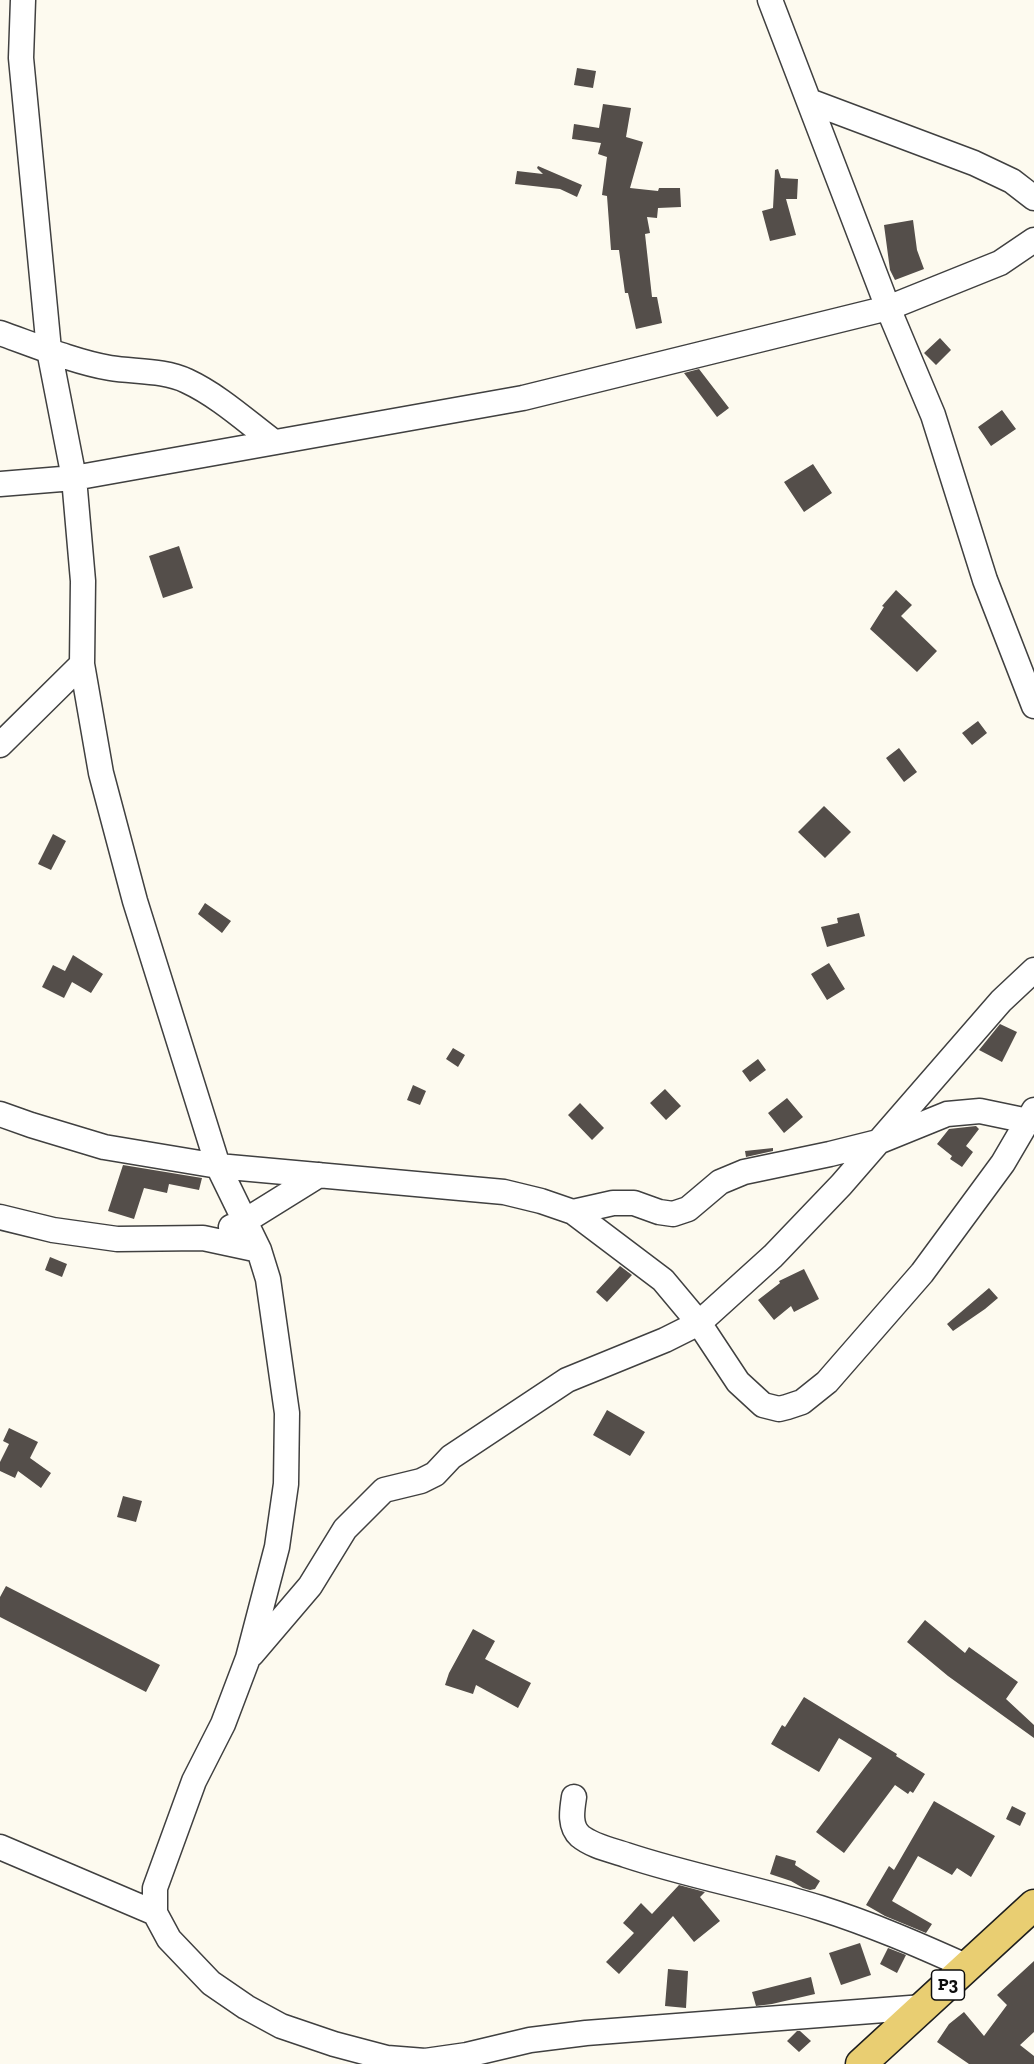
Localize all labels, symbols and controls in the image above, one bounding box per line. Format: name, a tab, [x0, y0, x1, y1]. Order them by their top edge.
road number: P3	[932, 1970, 964, 2000]

